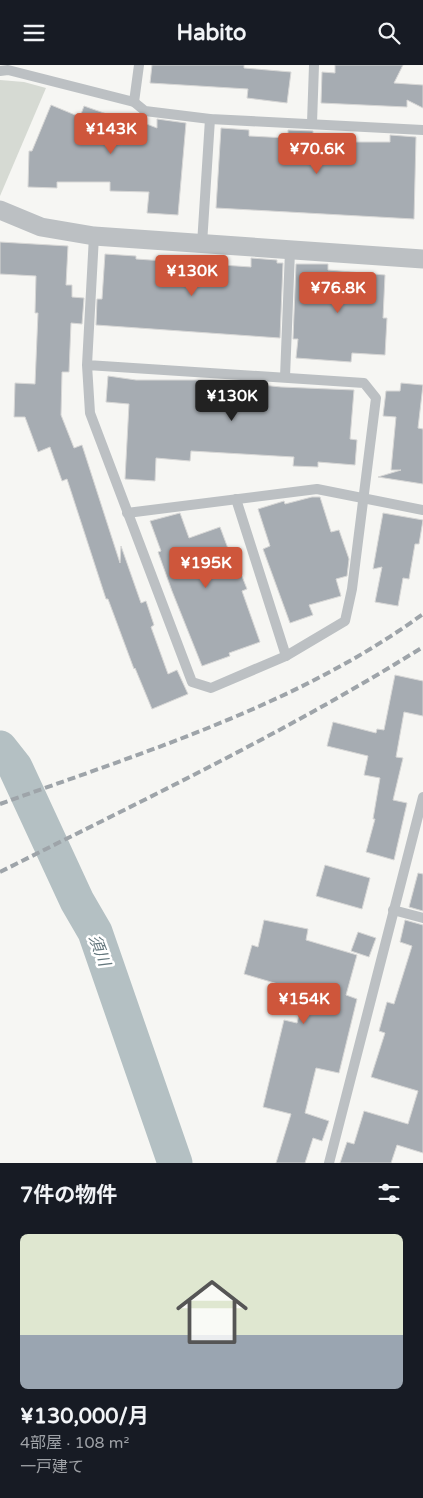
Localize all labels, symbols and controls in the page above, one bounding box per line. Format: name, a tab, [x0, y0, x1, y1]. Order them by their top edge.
icon: menu	[20, 19, 48, 47]
icon: search	[375, 19, 403, 47]
text: Habito	[177, 20, 246, 46]
pin: ¥143K	[76, 113, 146, 155]
text: ¥143K	[85, 119, 137, 139]
pin: ¥70.6K	[276, 133, 358, 175]
text: ¥70.6K	[289, 139, 345, 159]
pin: ¥130K	[157, 255, 227, 297]
text: ¥130K	[166, 261, 218, 281]
pin: ¥76.8K	[297, 271, 379, 314]
text: ¥76.8K	[310, 278, 366, 298]
pin: ¥130K	[197, 379, 267, 422]
text: ¥130K	[206, 386, 258, 406]
pin: ¥195K	[171, 547, 241, 589]
text: ¥195K	[180, 553, 232, 573]
water label: 須川	[84, 932, 115, 971]
pin: ¥154K	[269, 983, 339, 1025]
text: ¥154K	[278, 989, 330, 1009]
icon: filters	[375, 1179, 403, 1207]
text: 7件の物件	[20, 1183, 117, 1208]
icon: home	[167, 1267, 257, 1357]
text: ¥130,000/月	[20, 1404, 149, 1429]
text: 4部屋 · 108 m²	[20, 1433, 129, 1453]
text: 一戸建て	[20, 1457, 84, 1477]

